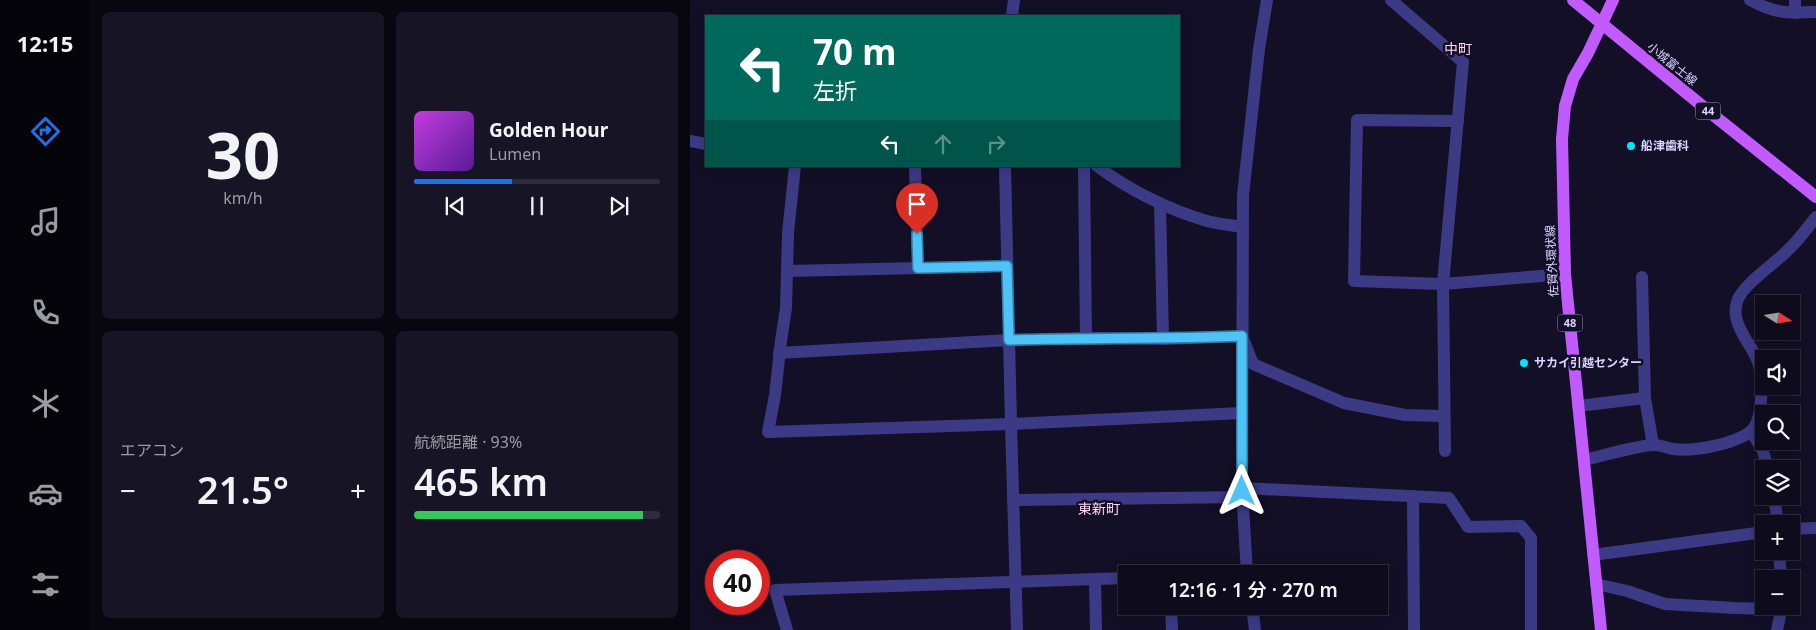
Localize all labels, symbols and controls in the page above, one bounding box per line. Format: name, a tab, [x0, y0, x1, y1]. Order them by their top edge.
text: 12:15	[17, 28, 73, 58]
text: 70 m	[813, 28, 896, 75]
icon: left	[730, 35, 795, 100]
street label: 小城富士線	[1644, 38, 1701, 89]
district label: 中町	[1444, 39, 1472, 58]
text: 左折	[813, 75, 857, 105]
road number: 44	[1696, 102, 1720, 120]
text: 30	[206, 110, 280, 198]
icon: directions	[28, 114, 63, 149]
text: Golden Hour	[489, 117, 608, 143]
icon: left	[876, 130, 904, 158]
icon: ahead	[929, 130, 957, 158]
icon: right	[982, 130, 1010, 158]
place label: 船津歯科	[1641, 137, 1689, 154]
marker: 船津歯科	[1625, 140, 1637, 152]
text: Lumen	[489, 143, 541, 165]
pin	[896, 183, 938, 234]
text: km/h	[223, 187, 263, 209]
icon: arrive	[903, 190, 931, 218]
icon: previous	[441, 192, 469, 220]
icon: pause	[523, 192, 551, 220]
icon: next	[605, 192, 633, 220]
icon: music	[28, 204, 63, 239]
street label: 佐賀外環状線	[1541, 225, 1562, 297]
icon: phone	[28, 295, 63, 330]
north arrow	[1755, 295, 1800, 340]
map controls	[1755, 295, 1800, 615]
road number: 48	[1558, 314, 1582, 332]
button: sound	[1755, 350, 1800, 395]
place label: サカイ引越センター	[1534, 354, 1642, 371]
marker: サカイ引越センター	[1518, 357, 1530, 369]
icon: climate	[28, 386, 63, 421]
button: search	[1755, 405, 1800, 450]
text: 航続距離 · 93%	[414, 431, 522, 453]
text: エアコン	[120, 439, 184, 461]
text: 465 km	[414, 455, 548, 507]
button: layers	[1755, 460, 1800, 505]
text: 21.5°	[197, 463, 289, 515]
position arrow	[1215, 464, 1267, 516]
text: −	[120, 471, 136, 509]
text: +	[350, 471, 366, 509]
icon: car	[28, 476, 63, 511]
district label: 東新町	[1078, 499, 1120, 518]
button: +	[1755, 515, 1800, 560]
speed limit sign: 40	[705, 550, 770, 615]
icon: filters	[28, 567, 63, 602]
button: −	[1755, 570, 1800, 615]
text: 12:16 · 1 分 · 270 m	[1168, 577, 1338, 603]

